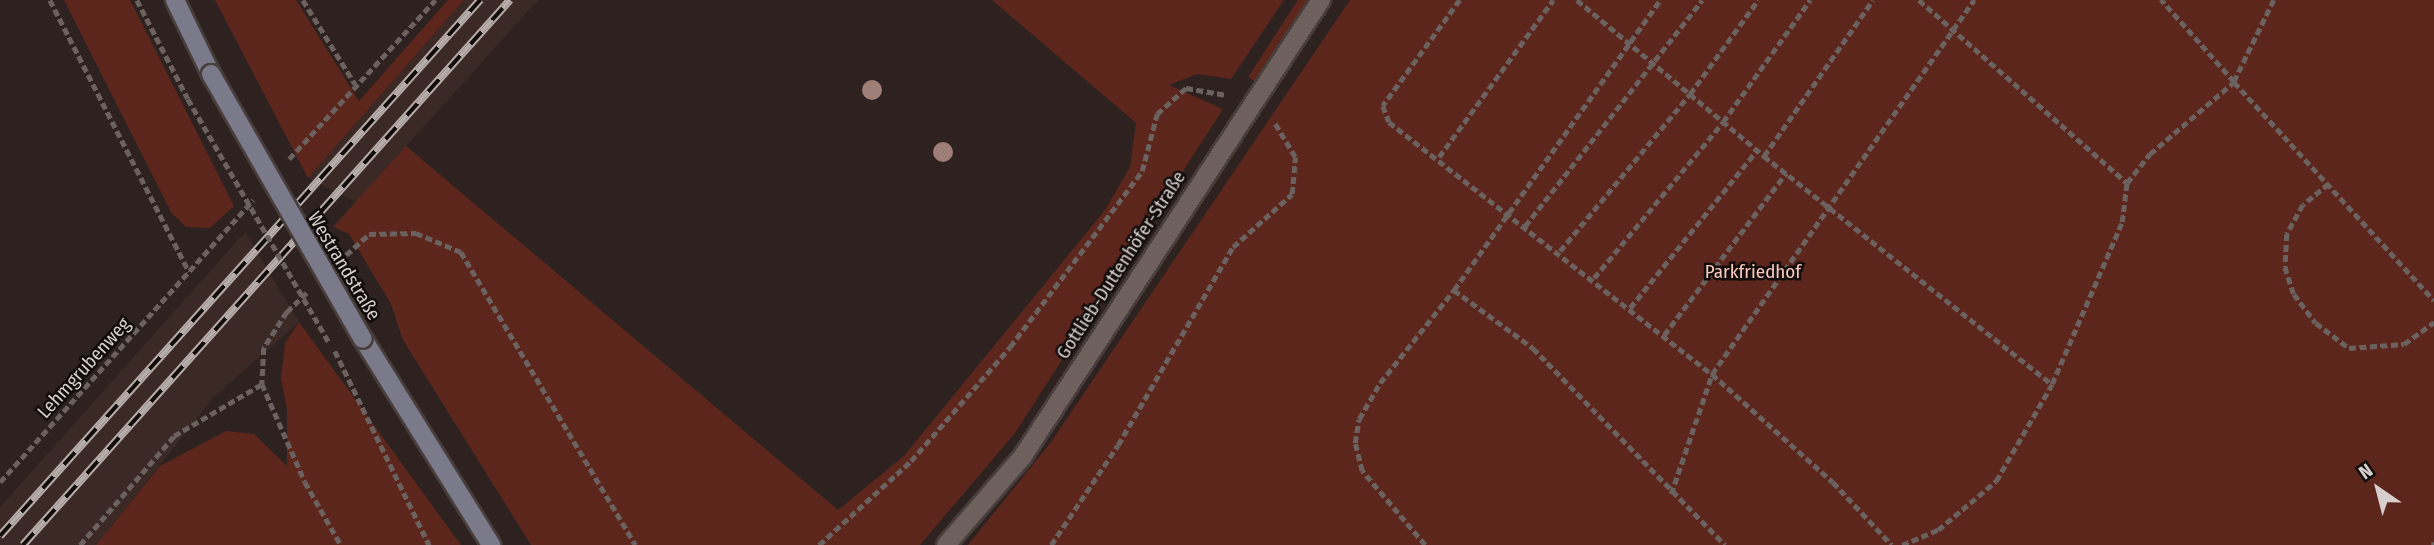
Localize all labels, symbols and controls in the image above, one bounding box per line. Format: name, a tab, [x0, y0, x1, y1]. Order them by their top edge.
street label: Gottlieb-Duttenhöfer-Straße	[1052, 167, 1190, 363]
street label: Westrandstraße	[303, 208, 385, 324]
park label: Parkfriedhof	[1705, 261, 1801, 283]
street label: Lehmgrubenweg	[33, 313, 135, 423]
north arrow	[2343, 454, 2413, 524]
text: N	[2354, 459, 2377, 484]

